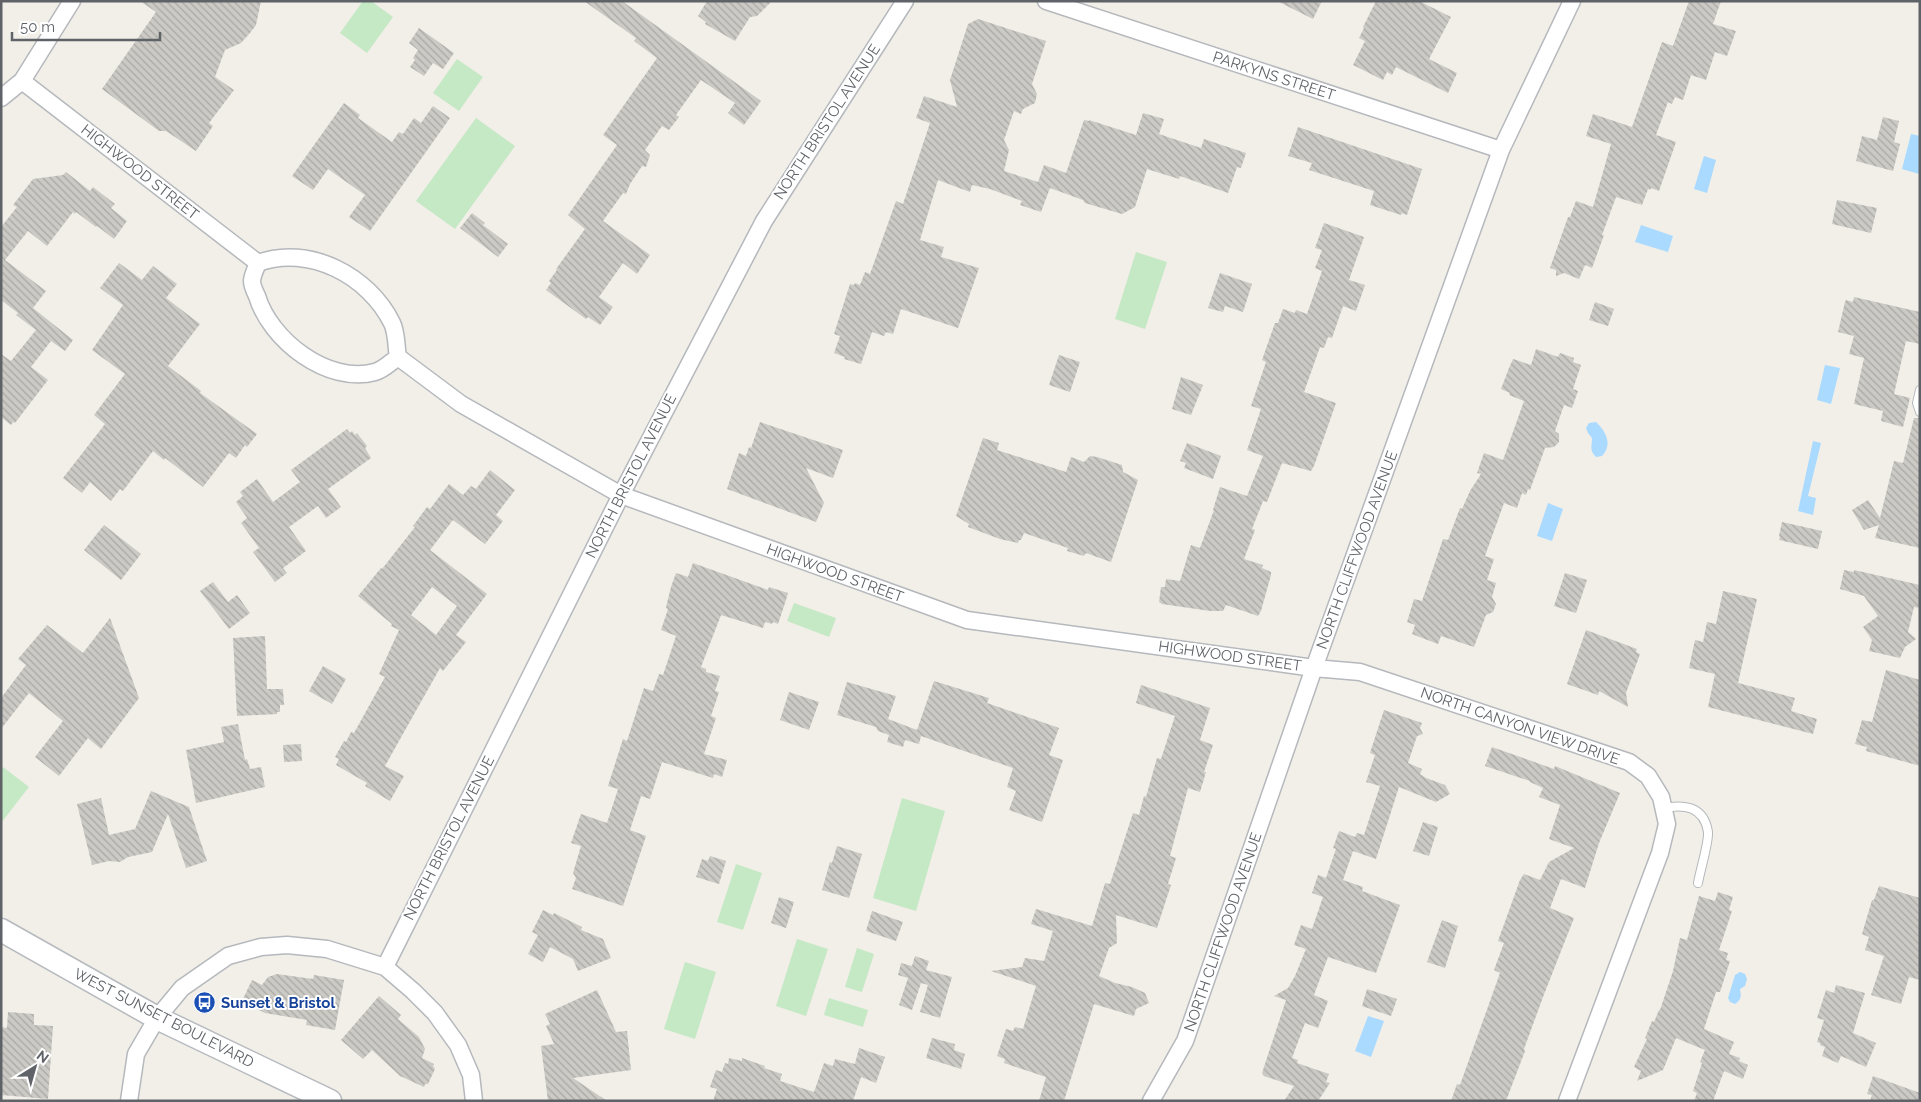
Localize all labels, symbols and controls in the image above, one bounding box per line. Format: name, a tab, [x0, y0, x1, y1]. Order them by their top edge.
scale bar	[12, 10, 160, 42]
text: 50 m	[20, 18, 55, 36]
street label: NORTH BRISTOL AVENUE	[770, 41, 884, 203]
street label: PARKYNS STREET	[1210, 48, 1338, 104]
street label: HIGHWOOD STREET	[78, 120, 202, 224]
street label: NORTH BRISTOL AVENUE	[582, 391, 680, 561]
street label: NORTH CLIFFWOOD AVENUE	[1313, 448, 1401, 652]
street label: HIGHWOOD STREET	[764, 540, 906, 606]
street label: HIGHWOOD STREET	[1157, 637, 1303, 675]
street label: NORTH CANYON VIEW DRIVE	[1418, 683, 1622, 769]
street label: NORTH BRISTOL AVENUE	[400, 753, 498, 923]
street label: NORTH CLIFFWOOD AVENUE	[1180, 830, 1266, 1034]
street label: WEST SUNSET BOULEVARD	[71, 965, 257, 1071]
bus stop icon: Sunset & Bristol	[193, 991, 217, 1015]
place label: Sunset & Bristol	[221, 994, 335, 1012]
north arrow	[10, 1042, 60, 1092]
text: N	[34, 1047, 52, 1066]

